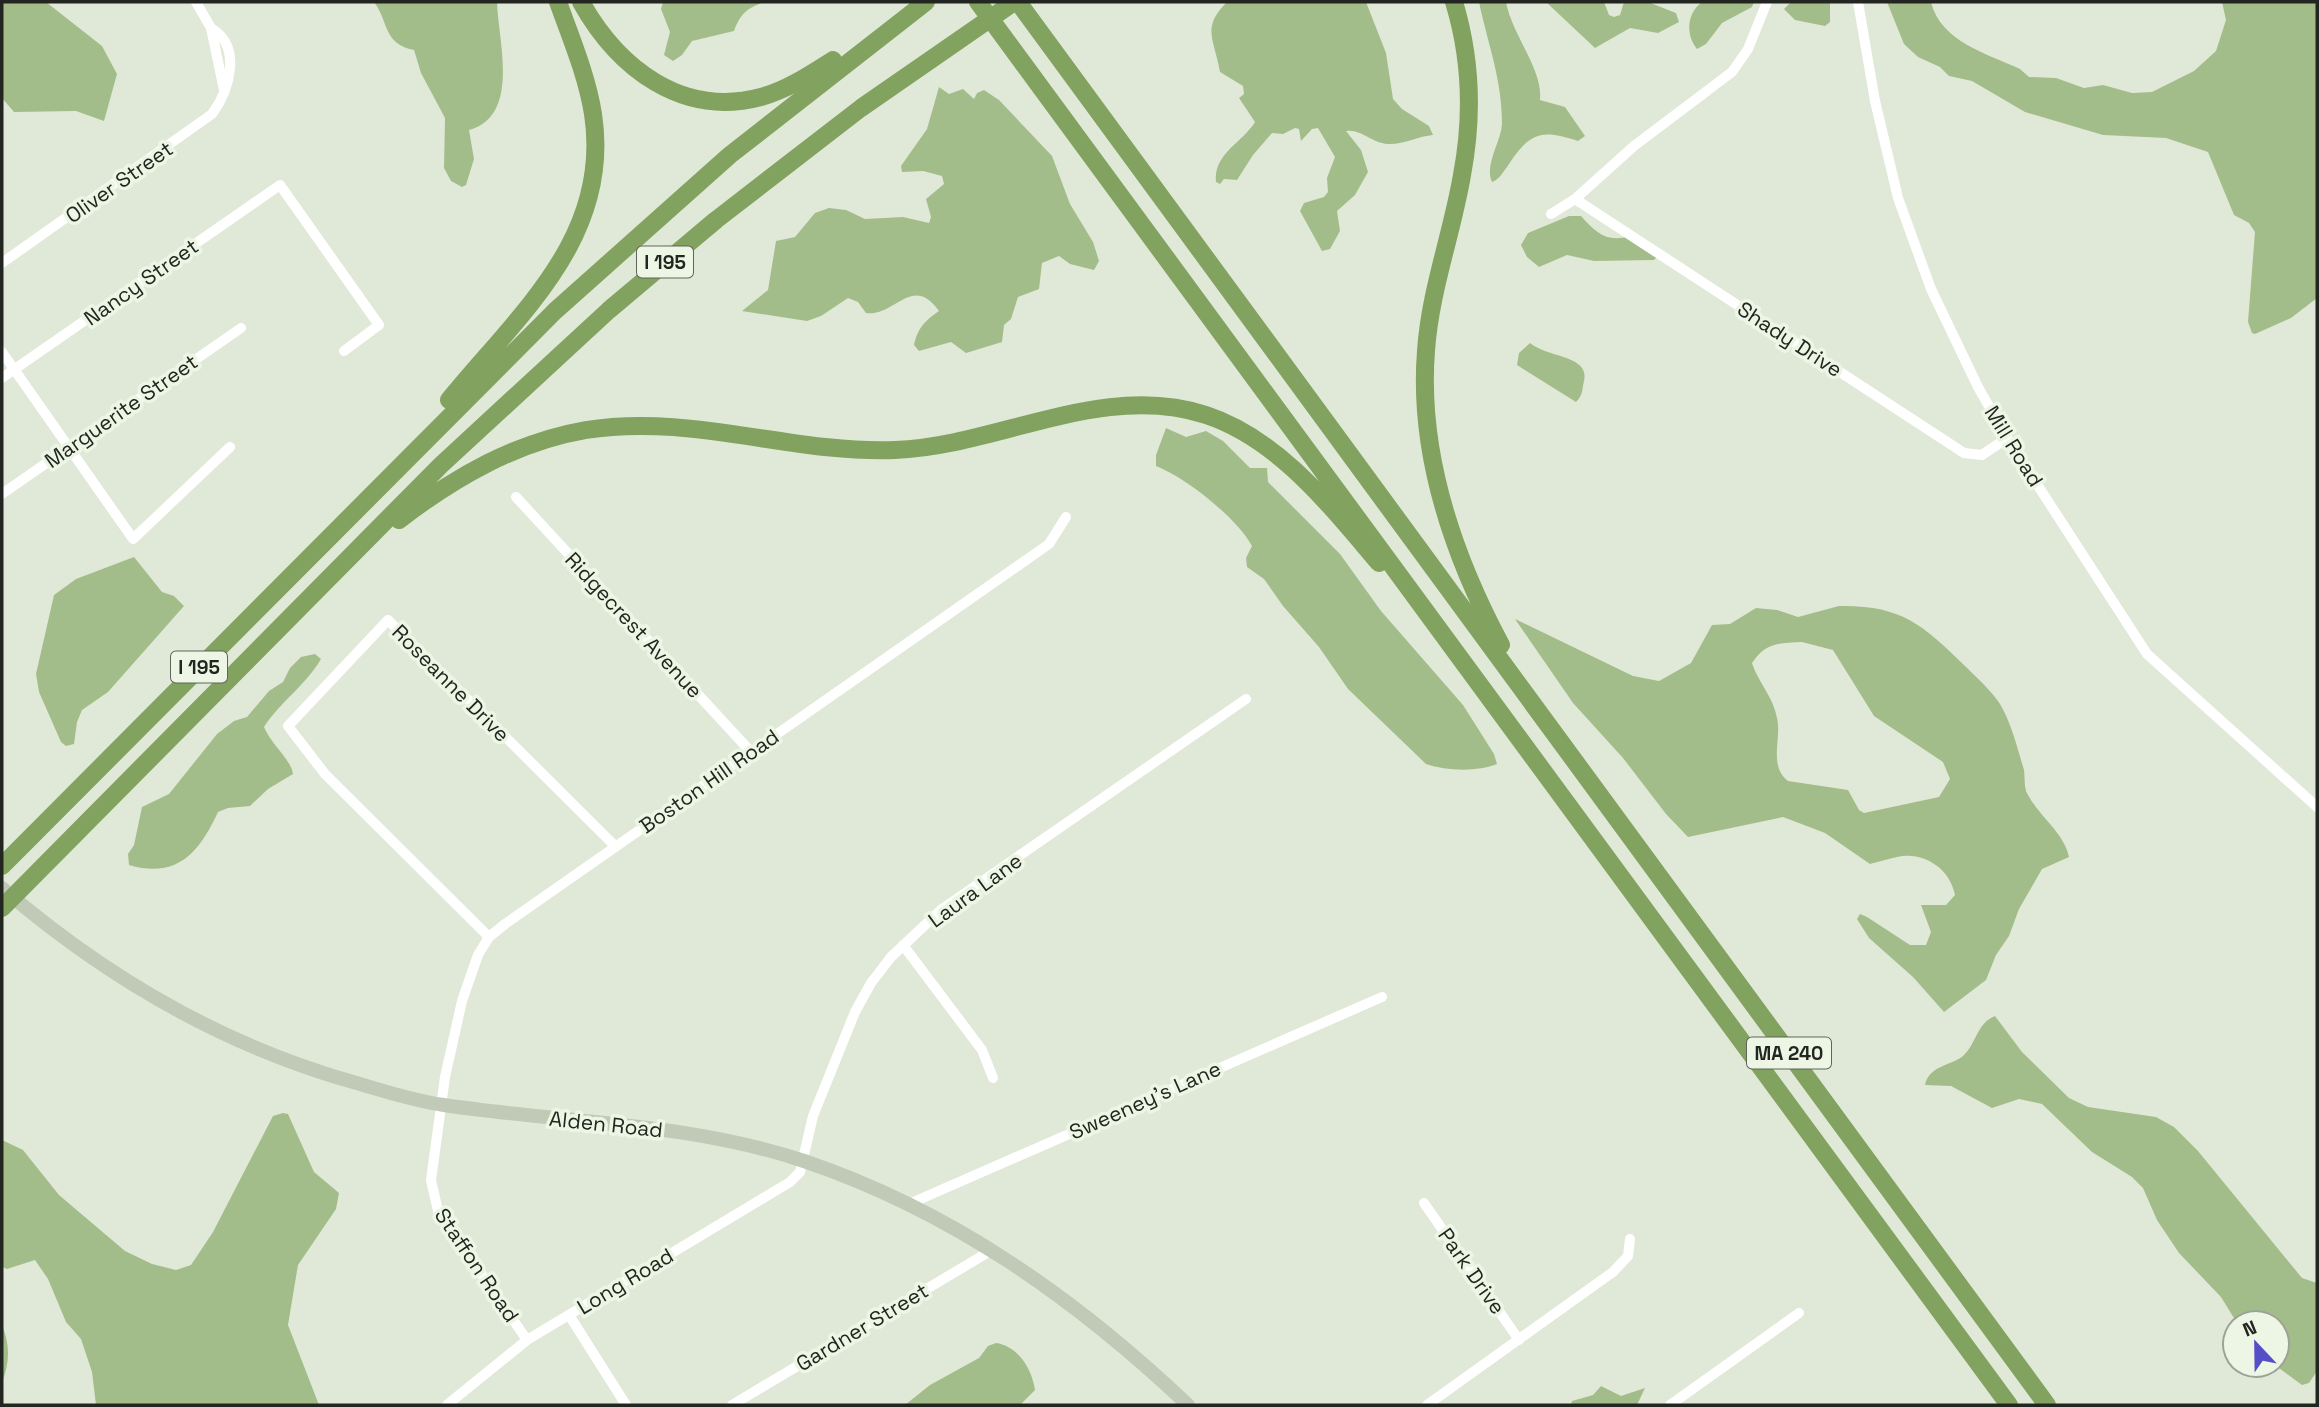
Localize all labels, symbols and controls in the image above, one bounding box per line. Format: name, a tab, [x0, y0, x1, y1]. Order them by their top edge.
street label: Oliver Street	[60, 135, 178, 229]
street label: Nancy Street	[78, 233, 204, 331]
road number: I 195	[637, 246, 693, 278]
street label: Shady Drive	[1732, 295, 1848, 383]
street label: Marguerite Street	[39, 348, 203, 474]
street label: Mill Road	[1979, 400, 2049, 492]
street label: Ridgecrest Avenue	[559, 546, 709, 704]
street label: Roseanne Drive	[386, 618, 516, 748]
road number: I 195	[171, 652, 227, 682]
street label: Boston Hill Road	[634, 723, 784, 839]
street label: Laura Lane	[923, 847, 1027, 933]
road number: MA 240	[1747, 1037, 1831, 1068]
street label: Sweeney's Lane	[1065, 1055, 1225, 1145]
street label: Alden Road	[548, 1105, 664, 1143]
street label: Staffon Road	[429, 1203, 525, 1327]
street label: Park Drive	[1432, 1223, 1512, 1319]
street label: Long Road	[572, 1242, 678, 1320]
street label: Gardner Street	[791, 1277, 933, 1377]
north arrow	[2221, 1309, 2291, 1379]
text: N	[2239, 1315, 2260, 1343]

